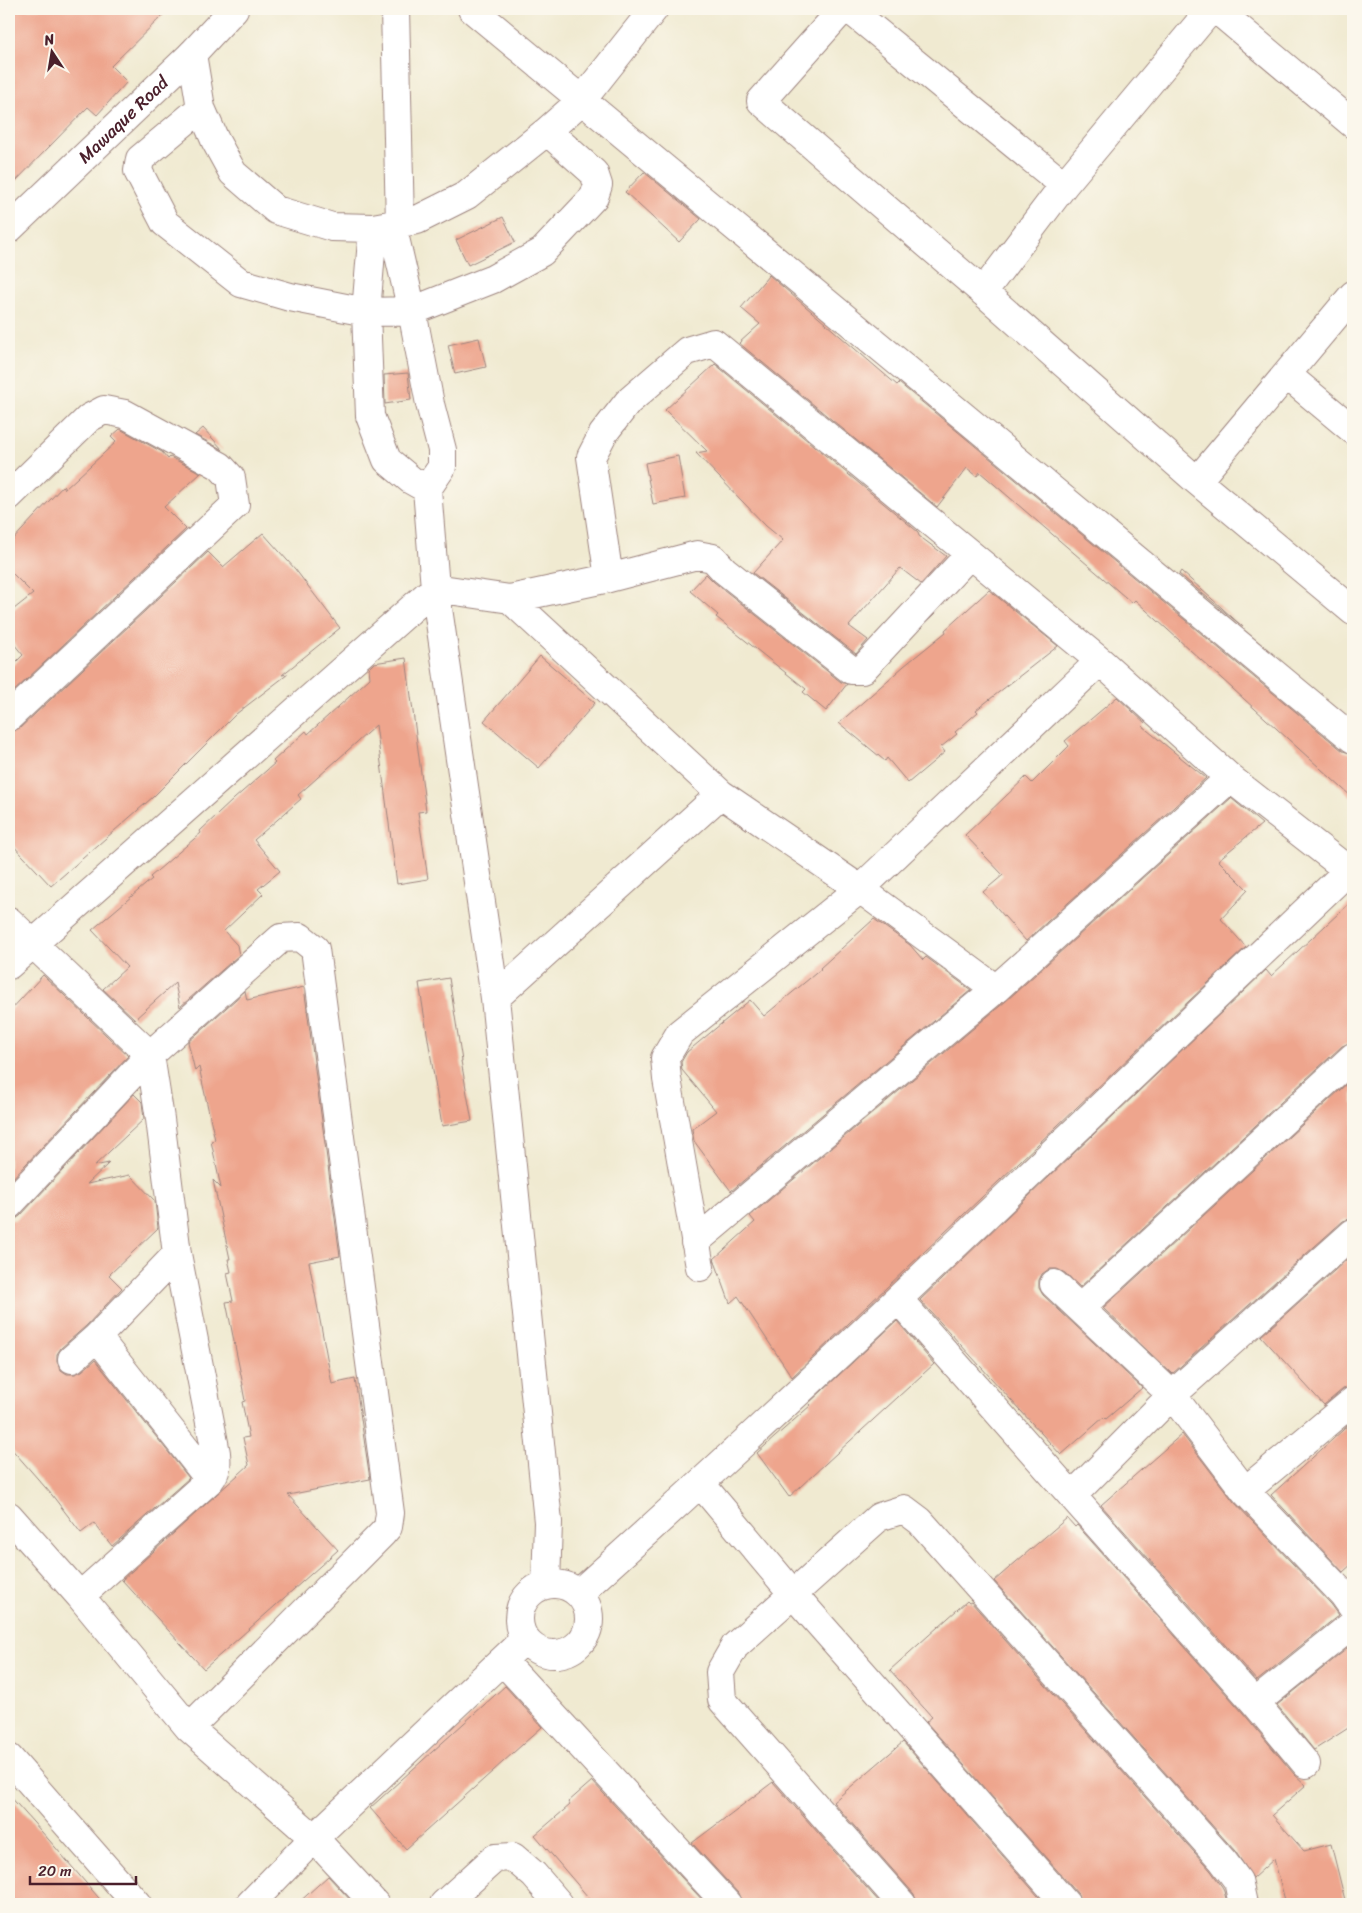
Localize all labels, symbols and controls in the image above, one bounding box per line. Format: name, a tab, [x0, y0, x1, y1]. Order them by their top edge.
text: N	[41, 26, 57, 53]
north arrow	[28, 28, 78, 78]
street label: Mawaque Road	[70, 67, 177, 172]
scale bar	[30, 1853, 136, 1885]
text: 20 m	[38, 1858, 72, 1884]

